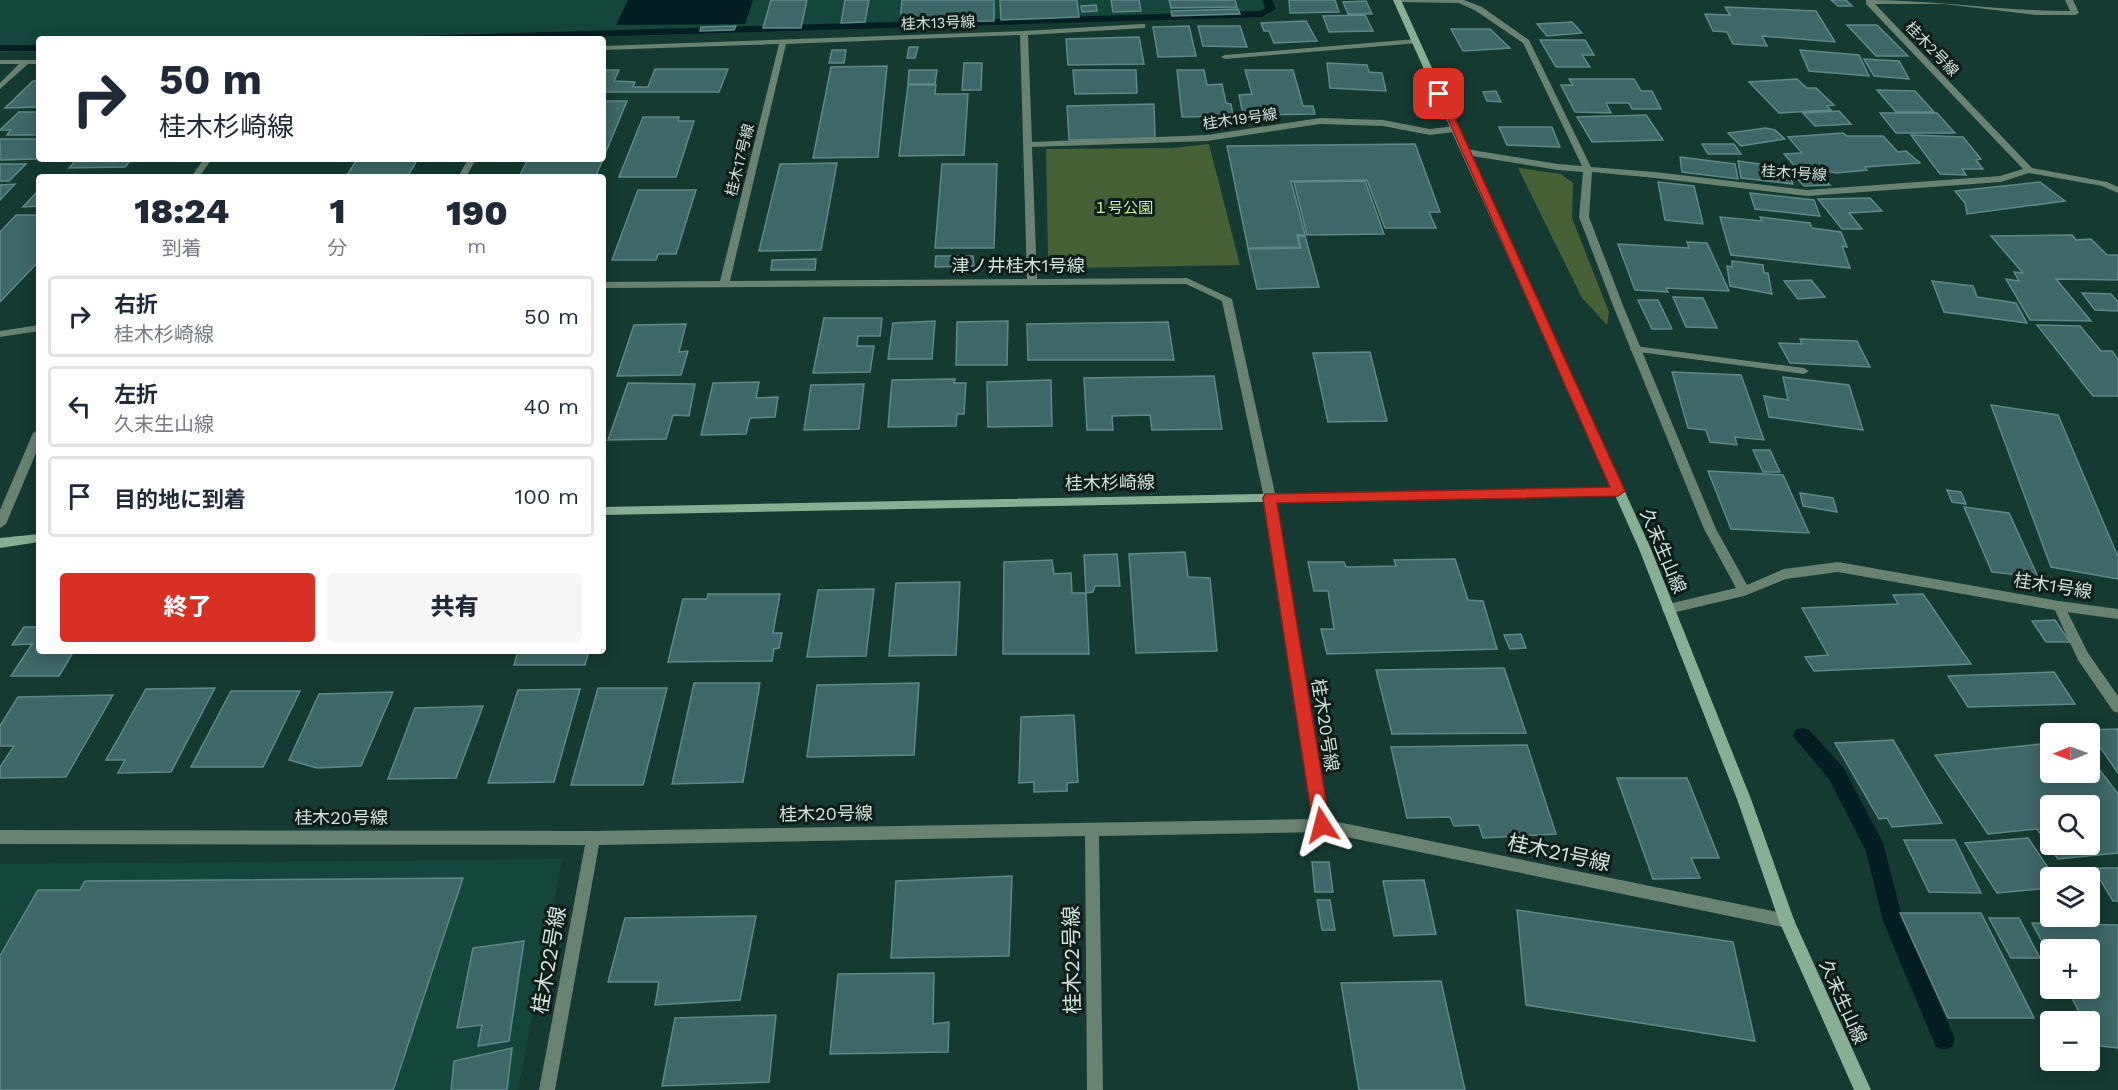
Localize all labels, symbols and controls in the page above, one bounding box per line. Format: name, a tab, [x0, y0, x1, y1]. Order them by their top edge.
street label: 桂木13号線	[900, 13, 976, 33]
street label: 桂木2号線	[1902, 18, 1962, 80]
text: 50 m	[159, 55, 262, 104]
icon: right	[60, 60, 138, 138]
pin	[1413, 68, 1464, 119]
icon: arrive	[1422, 77, 1455, 110]
street label: 桂木19号線	[1202, 105, 1278, 133]
text: 桂木杉崎線	[159, 111, 294, 143]
street label: 桂木17号線	[722, 122, 758, 198]
street label: 桂木1号線	[1761, 162, 1827, 184]
text: 18:24	[134, 190, 229, 232]
text: 1	[330, 190, 346, 232]
text: 190	[446, 192, 508, 234]
park label: １号公園	[1093, 199, 1153, 217]
text: m	[467, 234, 486, 258]
text: 到着	[162, 236, 202, 260]
text: 分	[328, 236, 348, 260]
street label: 津ノ井桂木1号線	[951, 255, 1085, 276]
text: 右折	[114, 292, 158, 317]
icon: right	[63, 300, 96, 333]
text: 50 m	[524, 304, 579, 329]
text: 桂木杉崎線	[114, 322, 214, 346]
text: 左折	[114, 382, 158, 407]
icon: left	[63, 390, 96, 423]
text: 40 m	[523, 394, 579, 419]
text: 久末生山線	[114, 412, 214, 436]
street label: 桂木杉崎線	[1065, 471, 1155, 494]
icon: arrive	[63, 480, 96, 513]
text: 100 m	[515, 484, 579, 509]
text: 目的地に到着	[114, 487, 246, 512]
street label: 久末生山線	[1636, 505, 1691, 596]
street label: 桂木1号線	[2012, 569, 2094, 602]
button: 終了	[60, 573, 315, 642]
button: 共有	[327, 573, 582, 642]
street label: 桂木20号線	[1308, 677, 1343, 773]
north arrow	[2040, 723, 2100, 783]
map controls	[2040, 723, 2100, 1071]
position arrow	[1290, 793, 1354, 857]
button: search	[2040, 795, 2100, 855]
street label: 桂木20号線	[779, 802, 873, 825]
street label: 桂木20号線	[294, 807, 388, 828]
street label: 桂木21号線	[1505, 829, 1613, 876]
button: layers	[2040, 867, 2100, 927]
street label: 桂木22号線	[527, 904, 570, 1016]
street label: 桂木22号線	[1058, 906, 1085, 1014]
button: +	[2040, 939, 2100, 999]
street label: 久末生山線	[1816, 956, 1871, 1047]
button: −	[2040, 1011, 2100, 1071]

